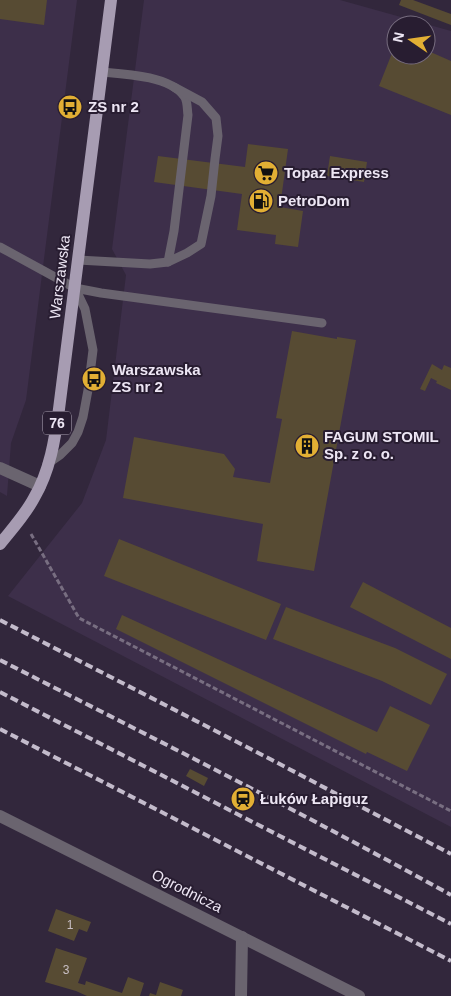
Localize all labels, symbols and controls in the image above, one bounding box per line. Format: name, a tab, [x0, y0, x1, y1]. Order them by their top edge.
north arrow	[386, 15, 436, 65]
text: N	[389, 30, 407, 44]
bus stop icon: ZS nr 2	[57, 94, 83, 120]
place label: ZS nr 2	[88, 98, 139, 115]
supermarket icon: Topaz Express	[253, 160, 279, 186]
place label: Topaz Express	[284, 164, 389, 181]
fuel station icon: PetroDom	[248, 188, 274, 214]
place label: PetroDom	[278, 192, 350, 209]
street label: Warszawska	[46, 233, 73, 320]
place label: Warszawska ZS nr 2	[112, 361, 201, 395]
bus stop icon: Warszawska ZS nr 2	[81, 366, 107, 392]
road number: 76	[43, 412, 71, 434]
place label: FAGUM STOMIL Sp. z o. o.	[324, 428, 439, 462]
building icon: FAGUM STOMIL Sp. z o. o.	[294, 433, 320, 459]
station icon: Łuków Łapiguz	[230, 786, 256, 812]
place label: Łuków Łapiguz	[260, 790, 368, 807]
street label: Ogrodnicza	[149, 866, 226, 916]
house number: 1	[67, 918, 74, 932]
house number: 3	[63, 963, 70, 977]

